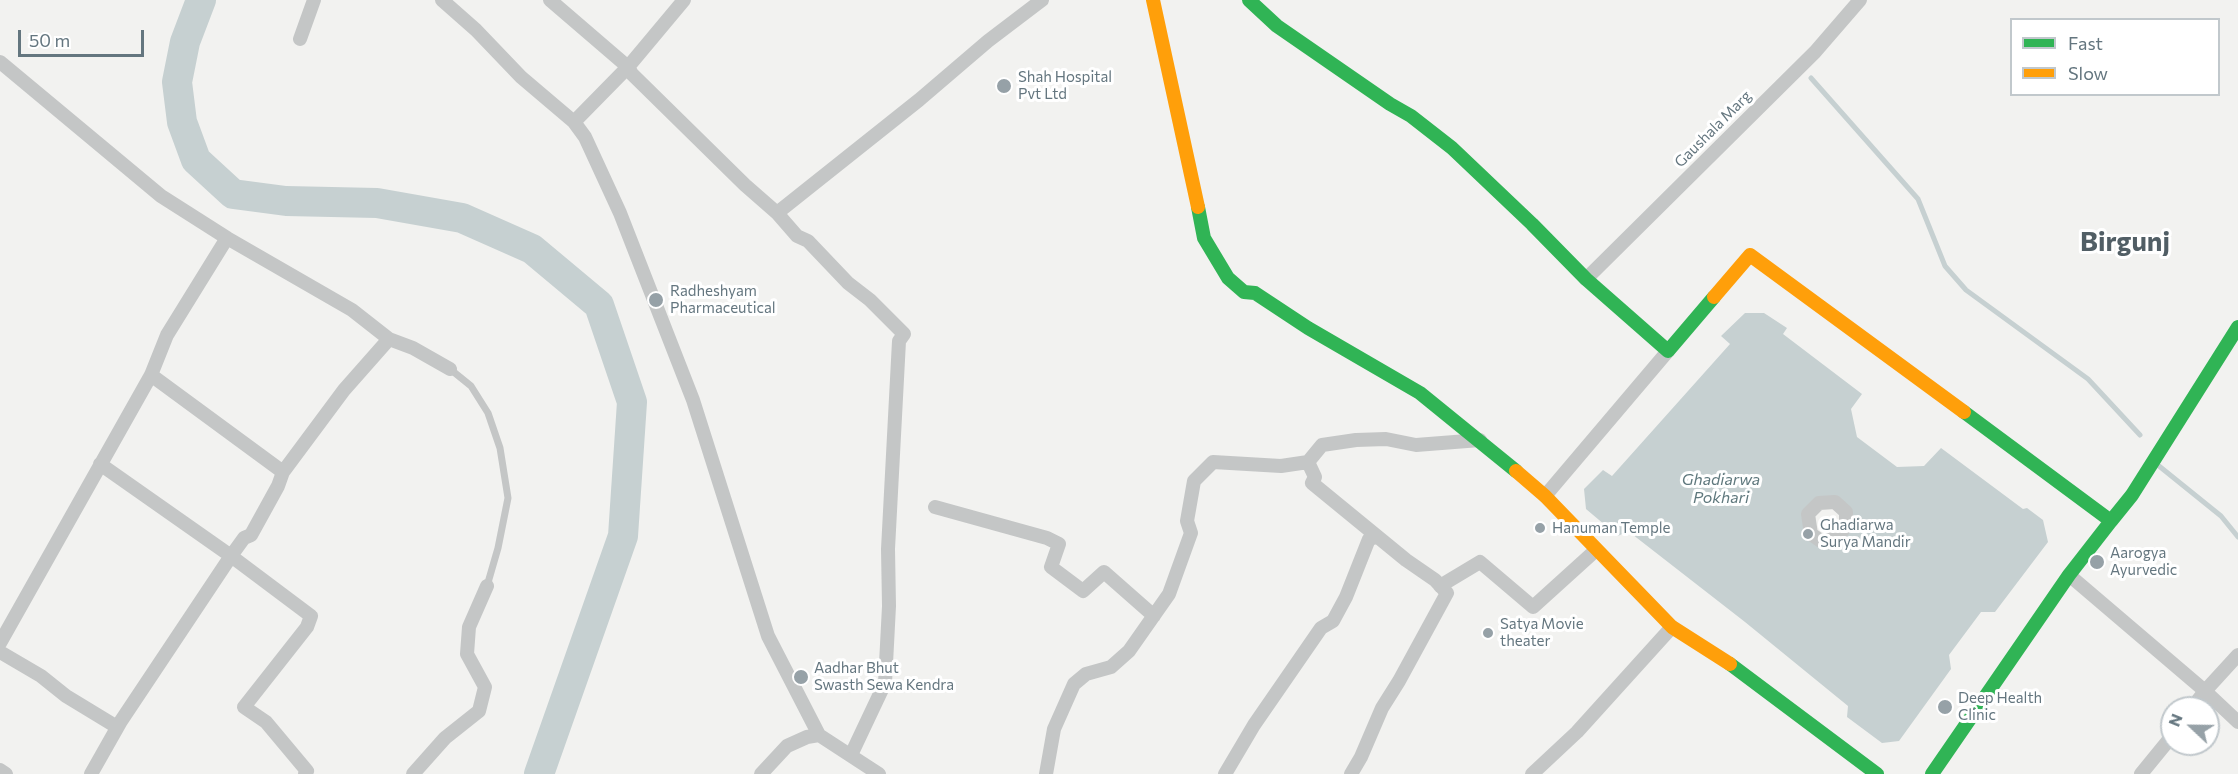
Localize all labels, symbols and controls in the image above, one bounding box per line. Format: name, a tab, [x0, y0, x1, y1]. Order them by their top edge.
scale bar	[21, 18, 147, 56]
legend	[2010, 18, 2220, 96]
text: 50 m	[29, 29, 70, 51]
text: Fast	[2068, 32, 2103, 54]
text: Slow	[2068, 62, 2108, 84]
place label: Shah Hospital Pvt Ltd	[1018, 68, 1112, 103]
marker: Shah Hospital Pvt Ltd	[995, 77, 1013, 95]
street label: Gaushala Marg	[1671, 87, 1755, 171]
district label: Birgunj	[2080, 226, 2170, 258]
place label: Radheshyam Pharmaceutical	[670, 282, 776, 317]
marker: Radheshyam Pharmaceutical	[647, 291, 665, 309]
water label: Ghadiarwa Pokhari	[1682, 470, 1760, 508]
place label: Ghadiarwa Surya Mandir	[1820, 516, 1911, 551]
place label: Hanuman Temple	[1552, 519, 1671, 537]
marker: Hanuman Temple	[1533, 521, 1547, 535]
marker: Ghadiarwa Surya Mandir	[1801, 527, 1815, 541]
place label: Aarogya Ayurvedic	[2110, 544, 2177, 579]
marker: Aarogya Ayurvedic	[2088, 553, 2106, 571]
place label: Satya Movie theater	[1500, 615, 1584, 650]
marker: Satya Movie theater	[1481, 626, 1495, 640]
place label: Aadhar Bhut Swasth Sewa Kendra	[814, 659, 954, 694]
marker: Aadhar Bhut Swasth Sewa Kendra	[792, 668, 810, 686]
place label: Deep Health Clinic	[1958, 689, 2042, 724]
north arrow	[2160, 696, 2220, 756]
marker: Deep Health Clinic	[1936, 698, 1954, 716]
text: N	[2164, 711, 2186, 729]

